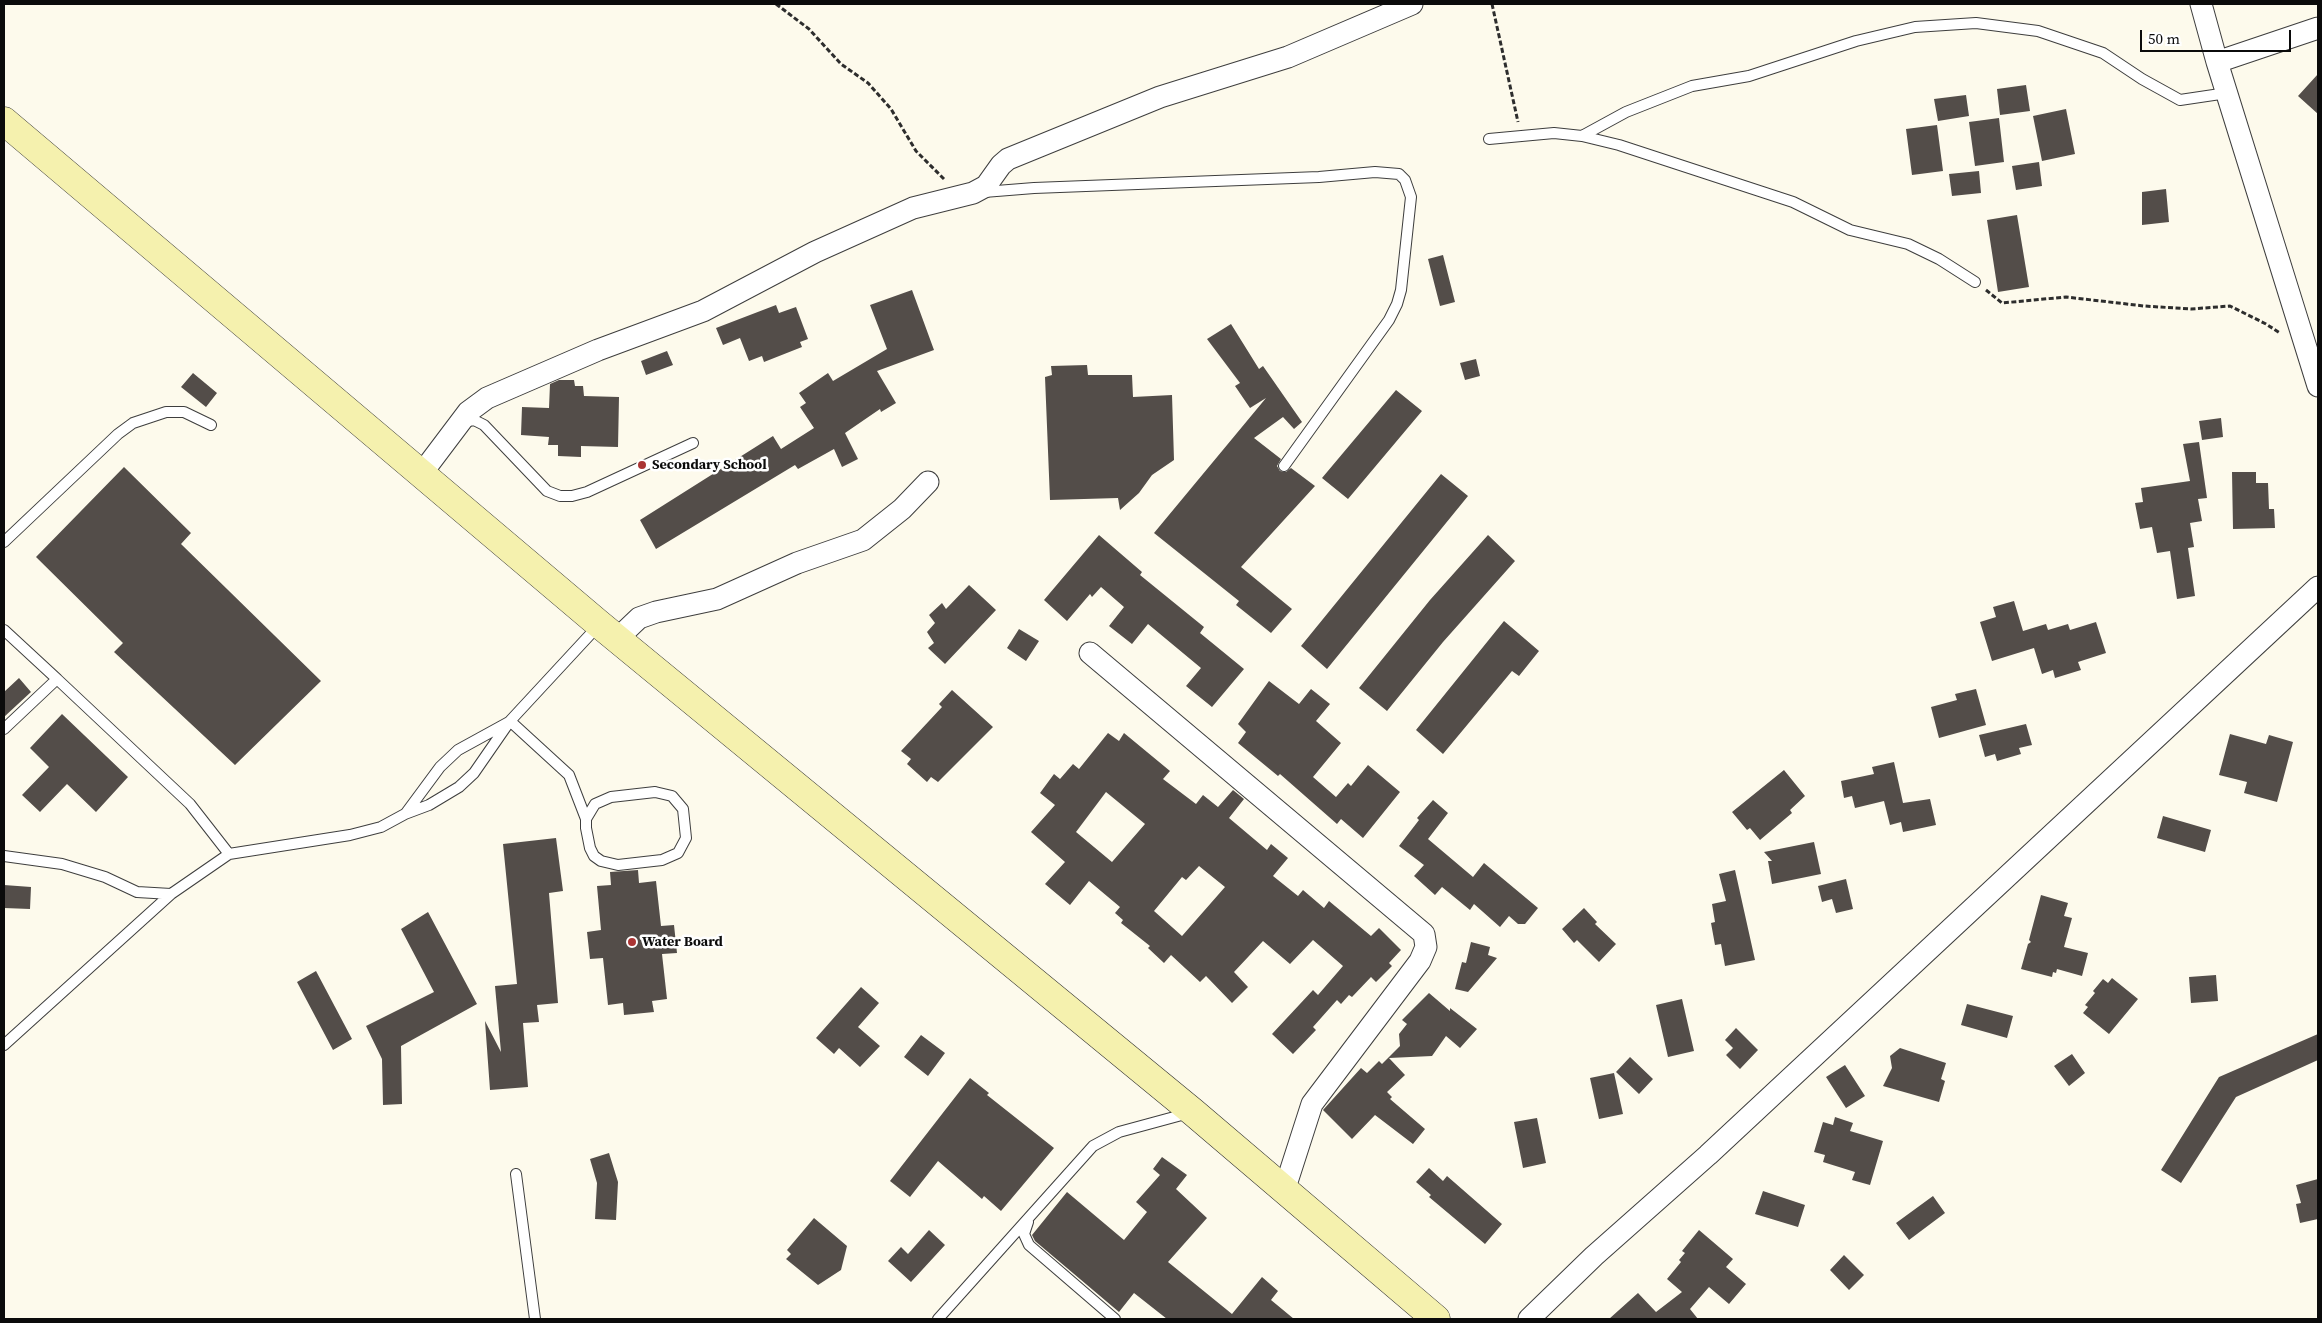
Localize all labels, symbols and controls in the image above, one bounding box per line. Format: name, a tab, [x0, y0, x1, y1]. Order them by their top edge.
scale bar	[2142, 20, 2293, 52]
text: 50 m	[2148, 28, 2180, 49]
place label: Secondary School	[652, 457, 767, 473]
marker: Secondary School	[636, 459, 648, 471]
place label: Water Board	[642, 934, 723, 950]
marker: Water Board	[626, 936, 638, 948]

